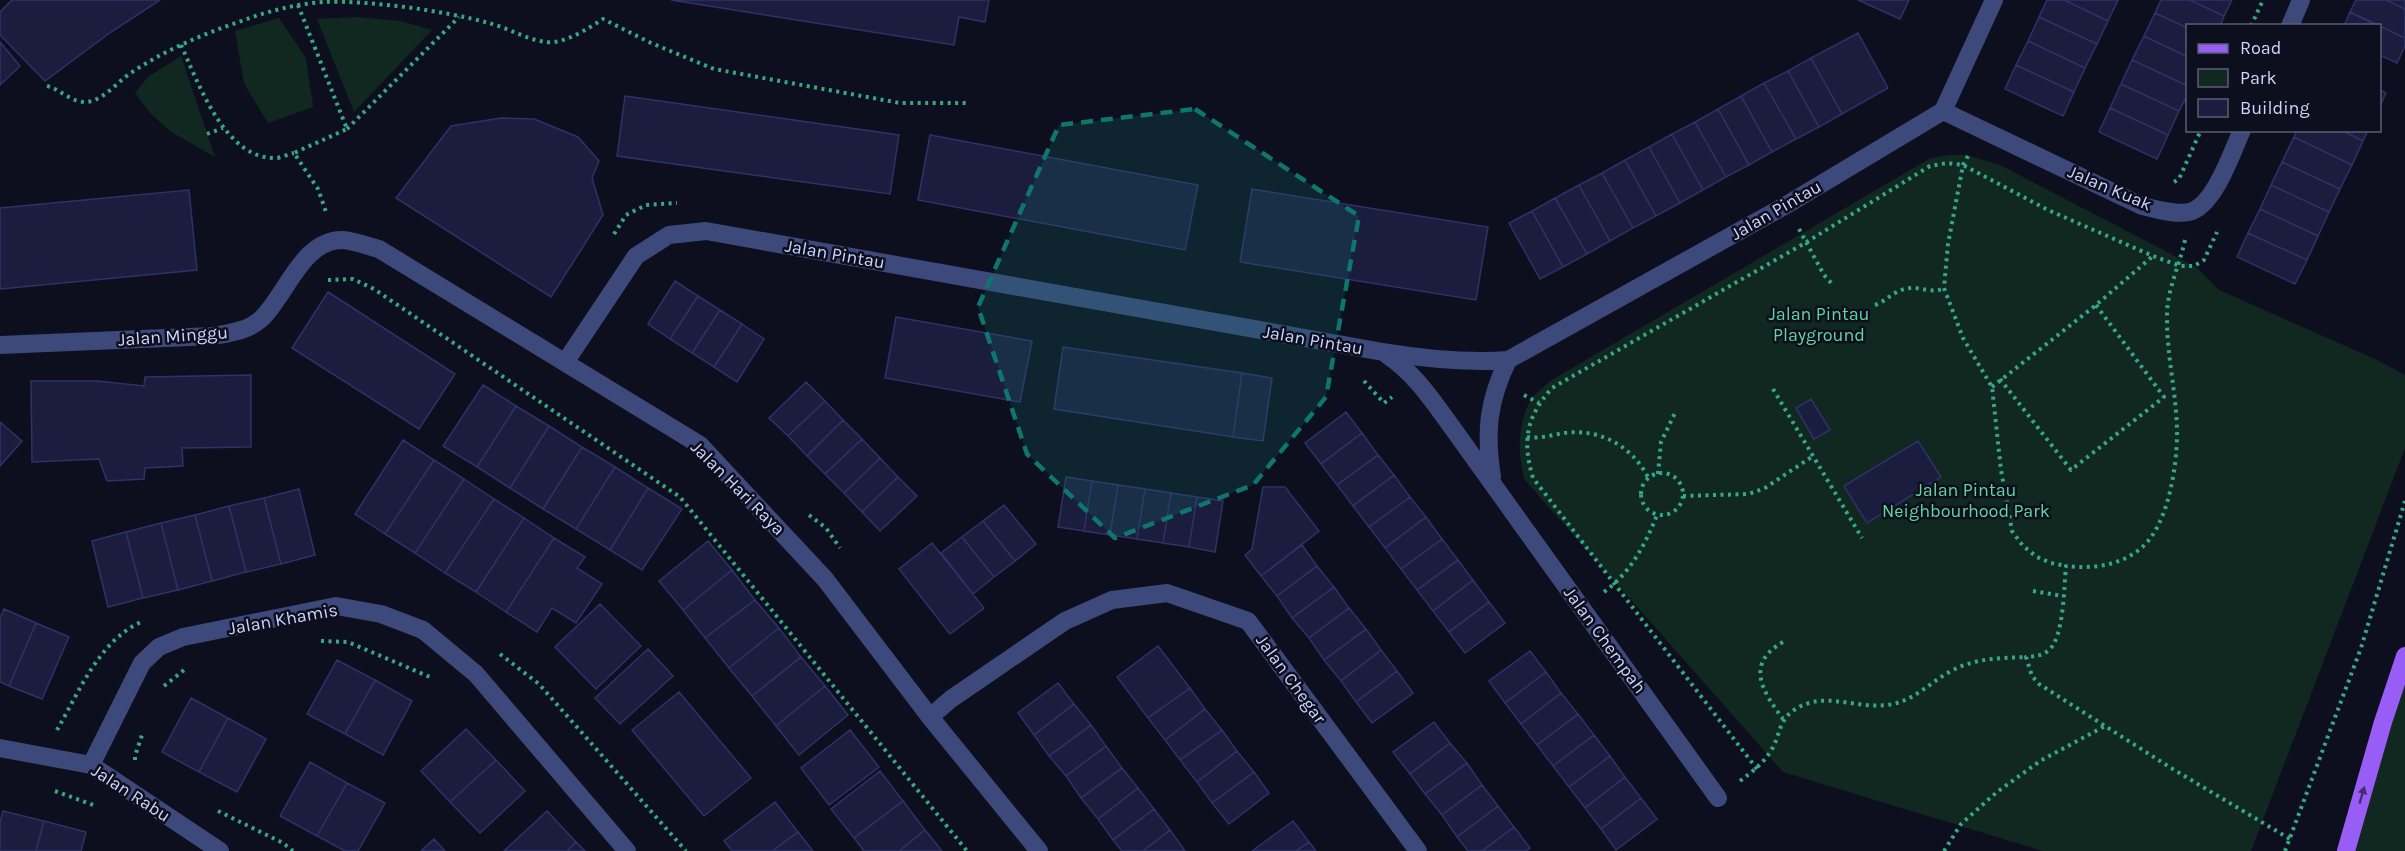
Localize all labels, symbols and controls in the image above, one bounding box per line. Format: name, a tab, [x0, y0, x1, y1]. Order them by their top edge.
legend	[2186, 24, 2381, 132]
text: Road	[2240, 37, 2281, 59]
text: Park	[2240, 67, 2277, 89]
text: Building	[2240, 97, 2310, 119]
street label: Jalan Kuak	[2065, 160, 2155, 216]
street label: Jalan Pintau	[1727, 175, 1825, 245]
street label: Jalan Pintau	[783, 234, 887, 274]
park label: Jalan Pintau Playground	[1768, 303, 1870, 346]
street label: Jalan Pintau	[1261, 320, 1365, 360]
street label: Jalan Minggu	[117, 321, 229, 351]
street label: Jalan Hari Raya	[686, 436, 790, 540]
park label: Jalan Pintau Neighbourhood Park	[1882, 479, 2050, 522]
street label: Jalan Chempah	[1559, 582, 1651, 698]
street label: Jalan Khamis	[227, 599, 339, 639]
street label: Jalan Chegar	[1251, 630, 1331, 728]
street label: Jalan Rabu	[87, 759, 175, 827]
one-way arrow	[2358, 786, 2367, 804]

